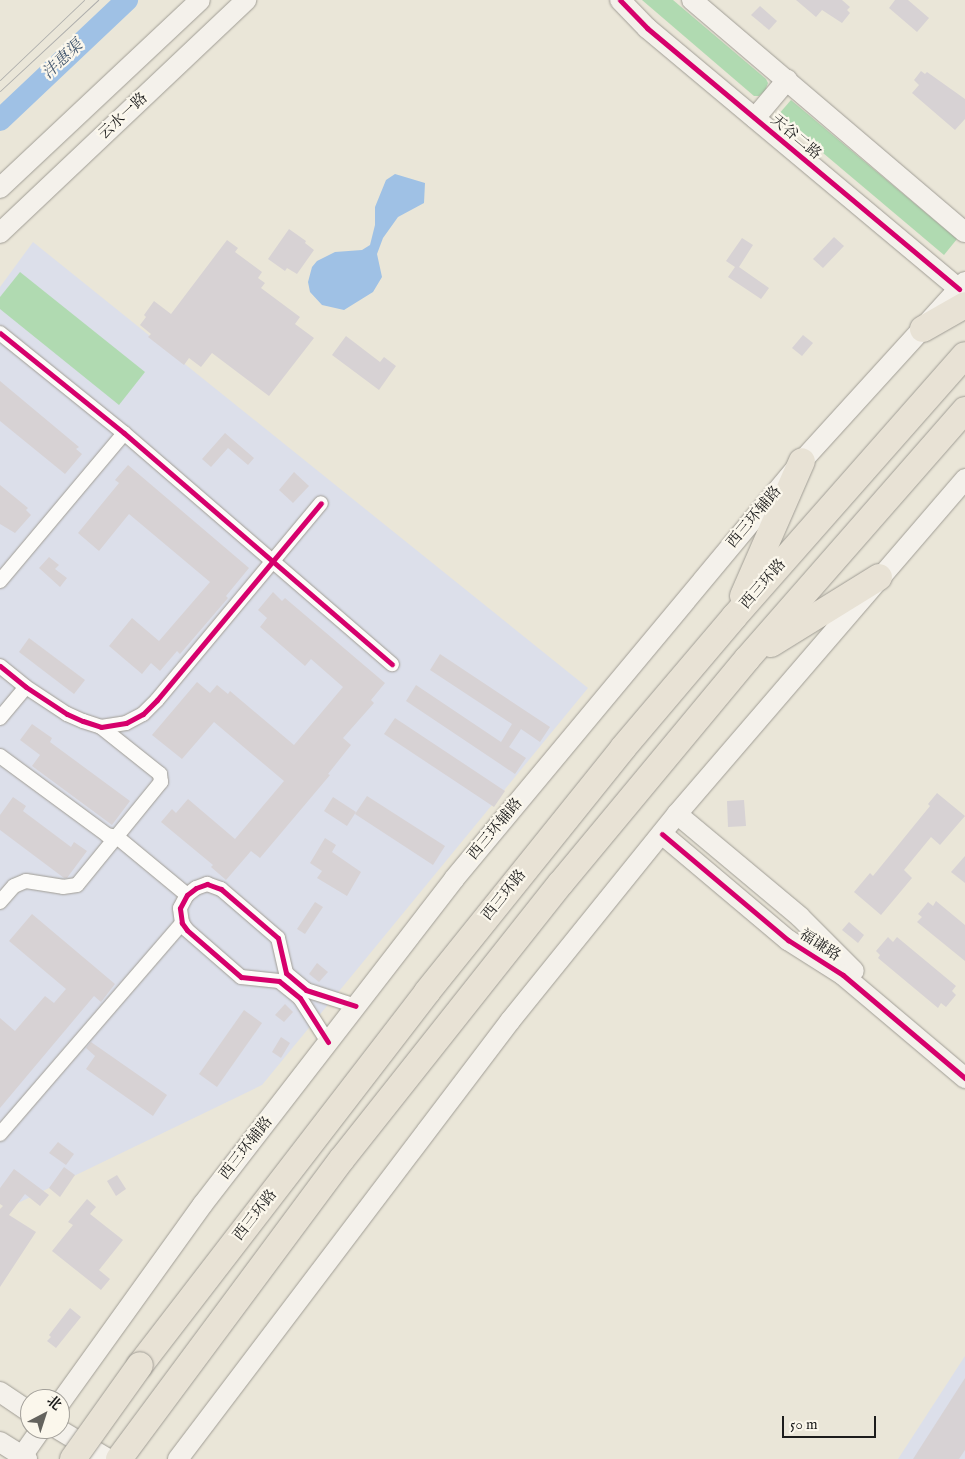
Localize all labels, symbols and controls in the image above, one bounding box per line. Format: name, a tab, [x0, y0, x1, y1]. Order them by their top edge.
water label: 沣惠渠	[39, 37, 87, 83]
street label: 云水一路	[95, 89, 151, 143]
street label: 天谷二路	[767, 111, 825, 163]
street label: 西三环辅路	[723, 482, 785, 552]
street label: 西三环路	[737, 555, 789, 613]
street label: 西三环辅路	[464, 794, 526, 864]
street label: 西三环路	[478, 866, 530, 924]
street label: 福谦路	[796, 925, 844, 965]
street label: 西三环辅路	[216, 1113, 276, 1183]
street label: 西三环路	[229, 1186, 281, 1244]
north arrow	[20, 1389, 70, 1439]
text: 北	[43, 1392, 65, 1415]
scale bar	[785, 1406, 879, 1438]
text: 50 m	[790, 1415, 818, 1434]

